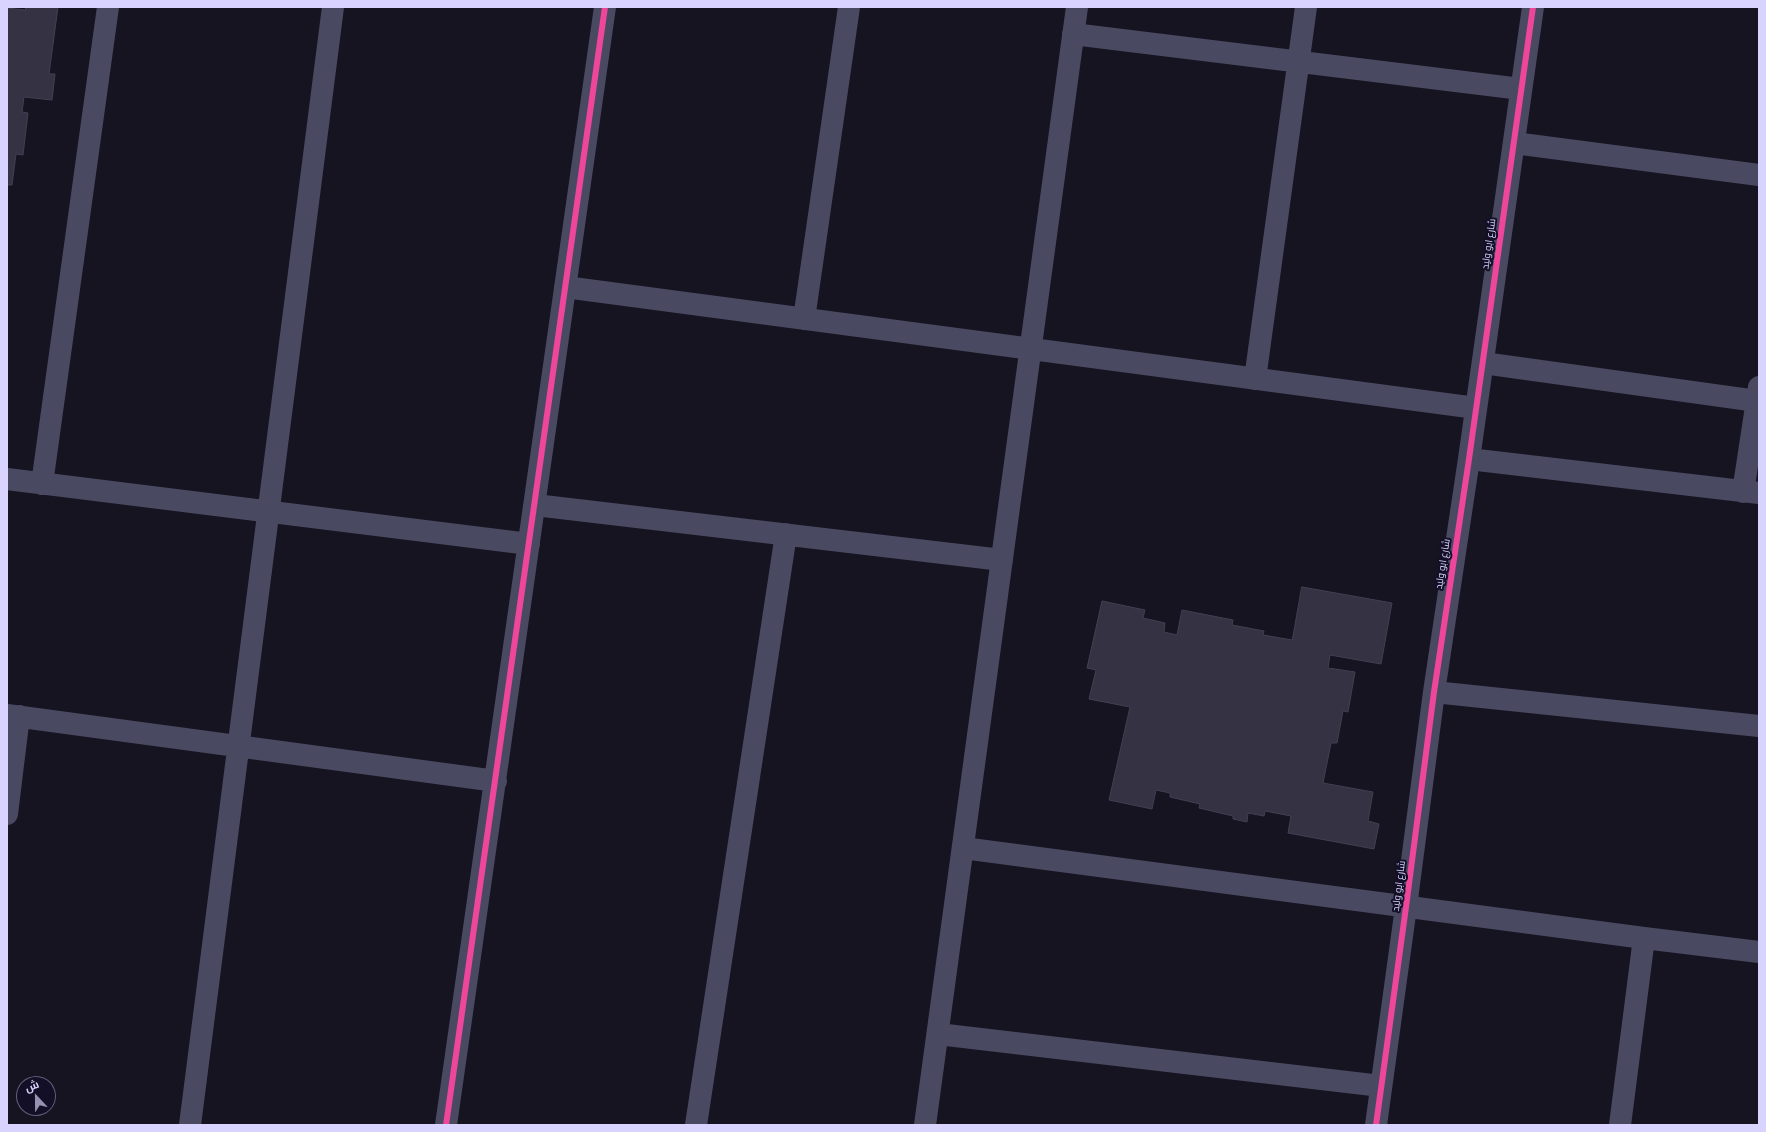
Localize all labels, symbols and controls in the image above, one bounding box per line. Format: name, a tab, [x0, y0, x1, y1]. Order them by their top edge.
street label: شارع ابو وليد	[1480, 218, 1498, 270]
street label: شارع ابو وليد	[1433, 538, 1453, 590]
street label: شارع ابو وليد	[1390, 860, 1408, 912]
north arrow	[16, 1076, 56, 1116]
text: ش	[22, 1076, 41, 1095]

